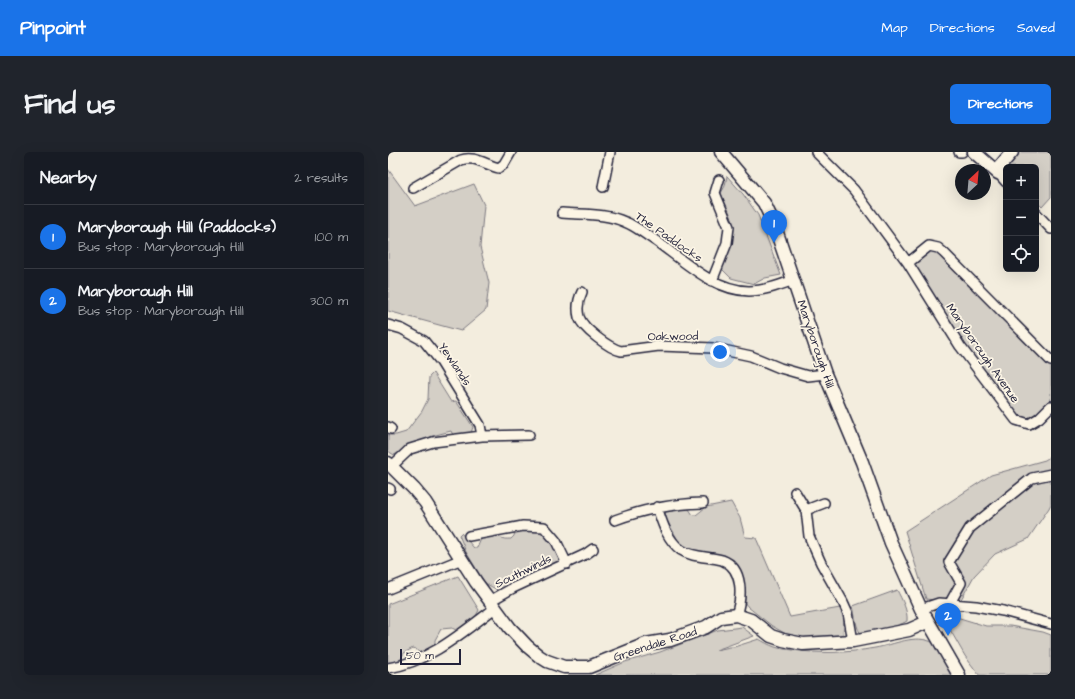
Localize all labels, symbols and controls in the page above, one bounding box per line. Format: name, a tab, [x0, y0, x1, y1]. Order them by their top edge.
text: Pinpoint	[20, 15, 86, 42]
text: Map	[881, 18, 908, 38]
text: Directions	[930, 18, 995, 38]
text: Saved	[1017, 18, 1055, 38]
button: Directions	[950, 84, 1051, 124]
text: Find us	[24, 85, 115, 124]
north arrow	[955, 164, 991, 200]
map controls	[1003, 164, 1039, 272]
button: +	[1003, 164, 1039, 200]
text: Nearby	[40, 166, 97, 190]
text: 2 results	[294, 169, 348, 187]
button: −	[1003, 200, 1039, 236]
street label: The Paddocks	[632, 208, 706, 267]
pin: 1	[761, 210, 787, 243]
text: Maryborough Hill (Paddocks)	[78, 217, 276, 238]
text: 1	[52, 228, 54, 246]
text: 100 m	[315, 228, 348, 246]
button: locate	[1003, 236, 1039, 272]
text: Bus stop · Maryborough Hill	[78, 238, 244, 256]
text: Maryborough Hill	[78, 281, 193, 302]
text: 2	[49, 292, 57, 310]
text: 300 m	[310, 292, 348, 310]
street label: Maryborough Hill	[792, 298, 839, 391]
street label: Maryborough Avenue	[941, 300, 1024, 408]
text: Bus stop · Maryborough Hill	[78, 302, 244, 320]
street label: Oakwood	[647, 328, 699, 345]
street label: Yewlands	[434, 339, 475, 389]
your location	[710, 342, 730, 362]
street label: Southwinds	[492, 550, 554, 592]
pin: 2	[935, 603, 961, 636]
street label: Greendale Road	[611, 623, 699, 666]
scale bar	[400, 647, 461, 666]
text: 50 m	[406, 648, 434, 663]

